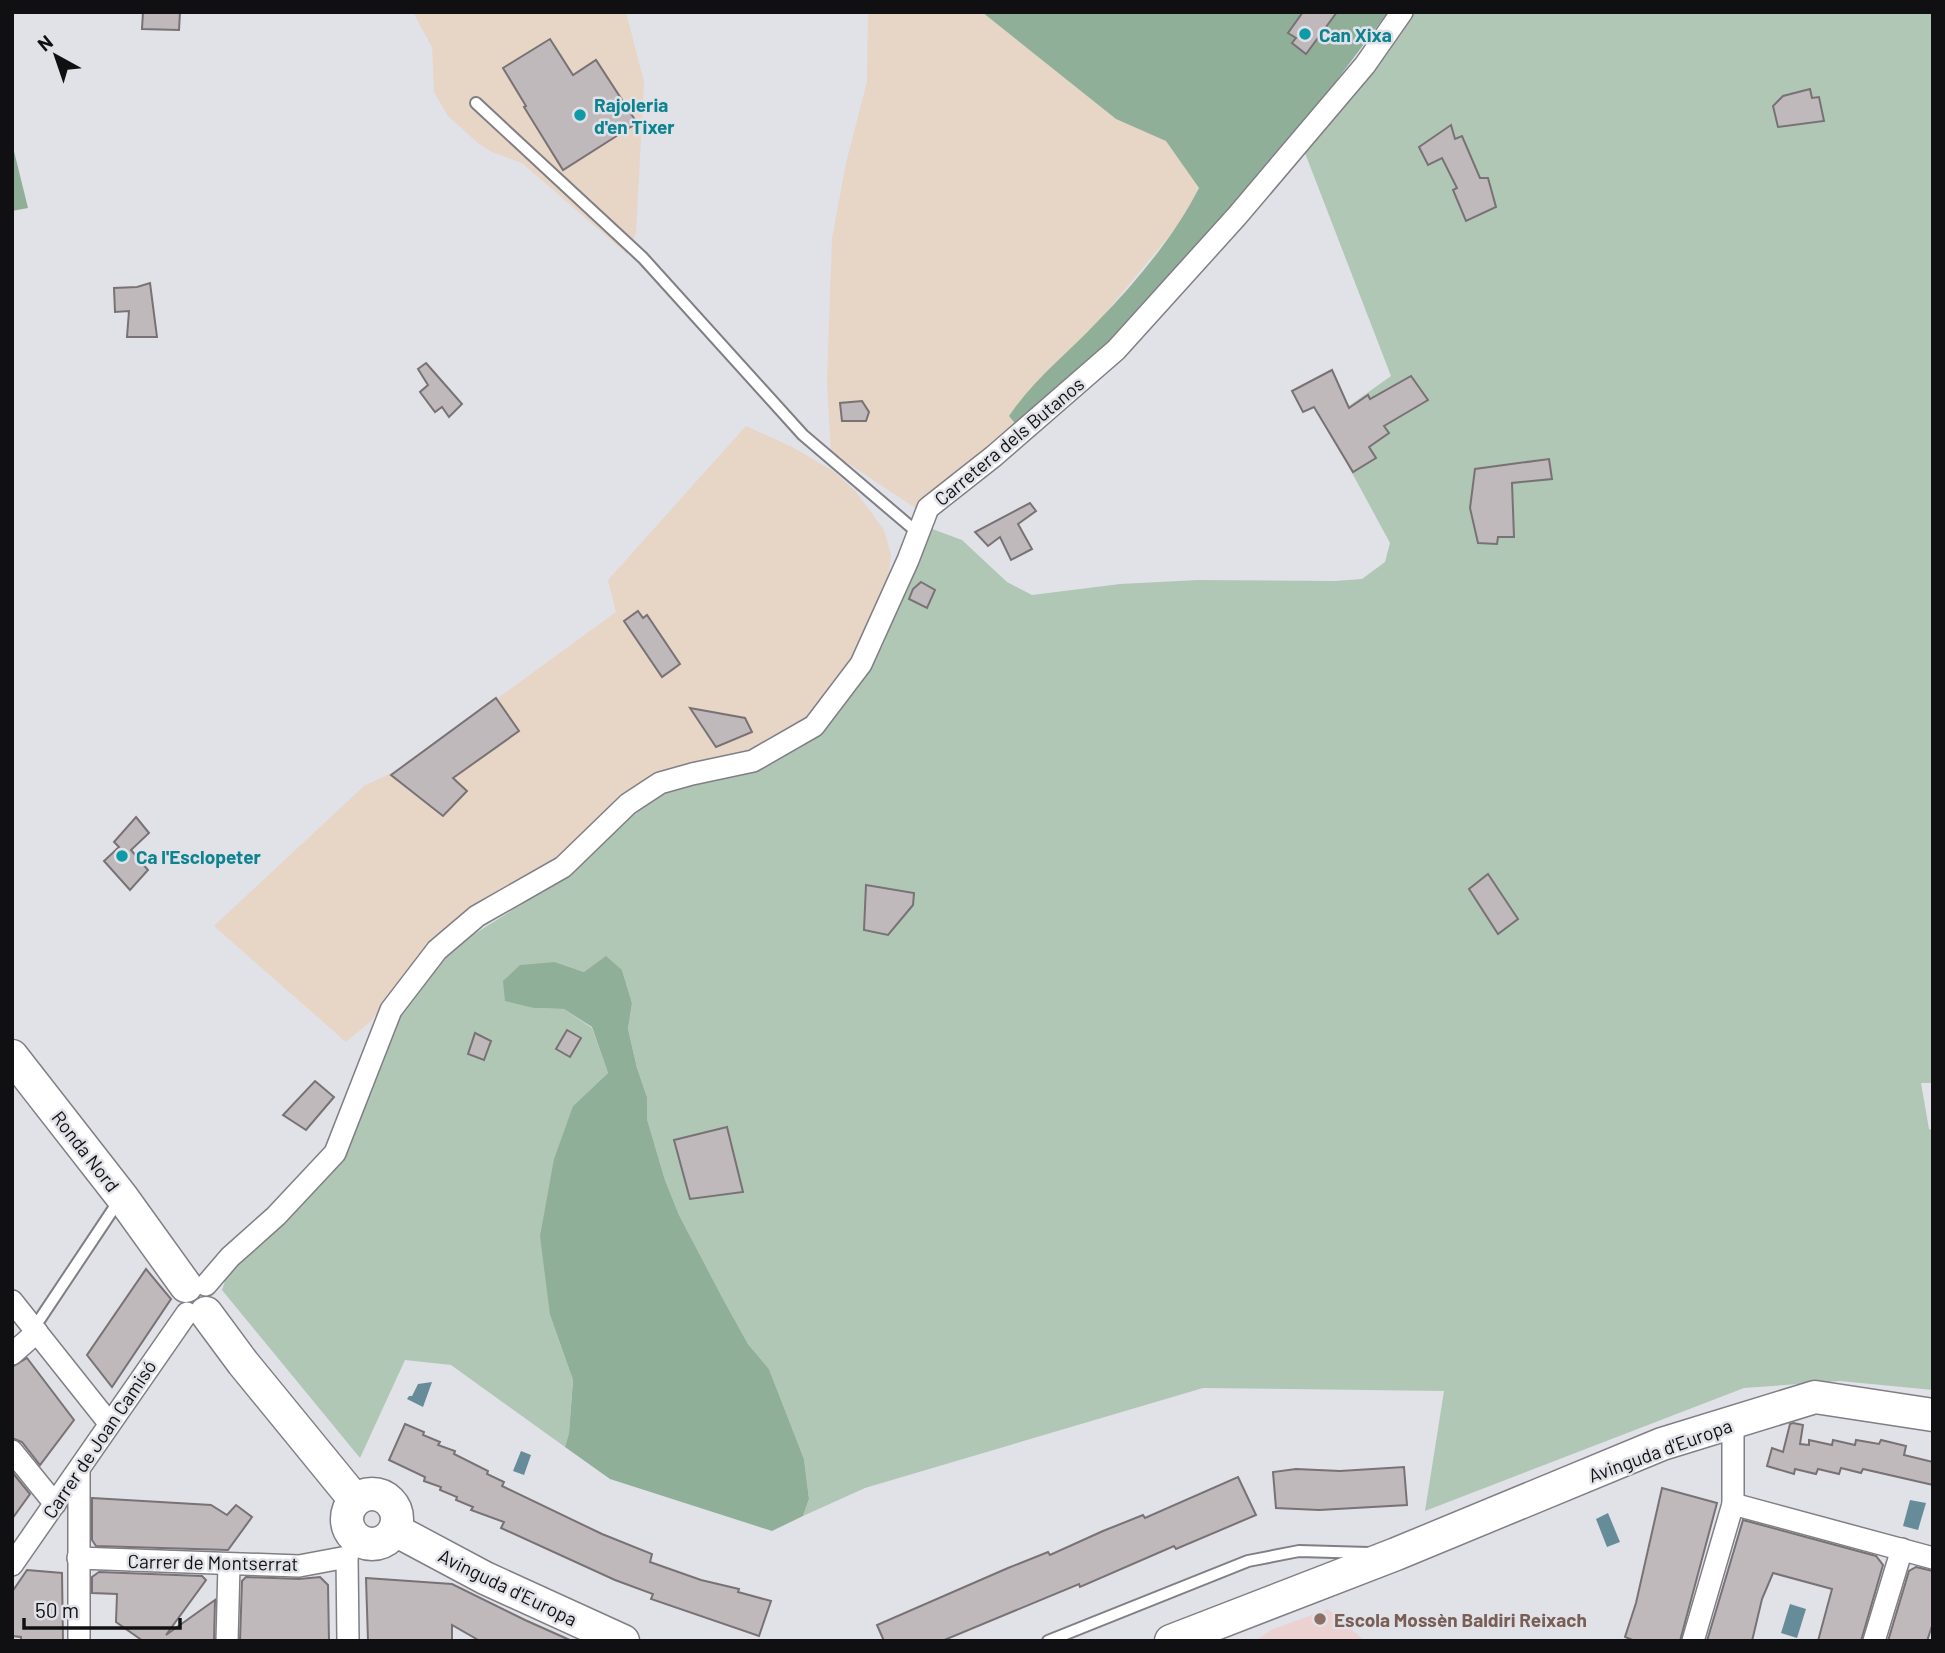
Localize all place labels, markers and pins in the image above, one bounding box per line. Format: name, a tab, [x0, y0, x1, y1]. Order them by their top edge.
place label: Can Xixa	[1319, 23, 1392, 46]
marker: Can Xixa	[1297, 26, 1313, 42]
place label: Rajoleria d'en Tixer	[594, 93, 675, 138]
marker: Rajoleria d'en Tixer	[572, 107, 588, 123]
place label: Ca l'Esclopeter	[136, 845, 262, 868]
marker: Ca l'Esclopeter	[114, 848, 130, 864]
place label: Escola Mossèn Baldiri Reixach	[1334, 1608, 1587, 1631]
marker: Escola Mossèn Baldiri Reixach	[1312, 1611, 1328, 1627]

